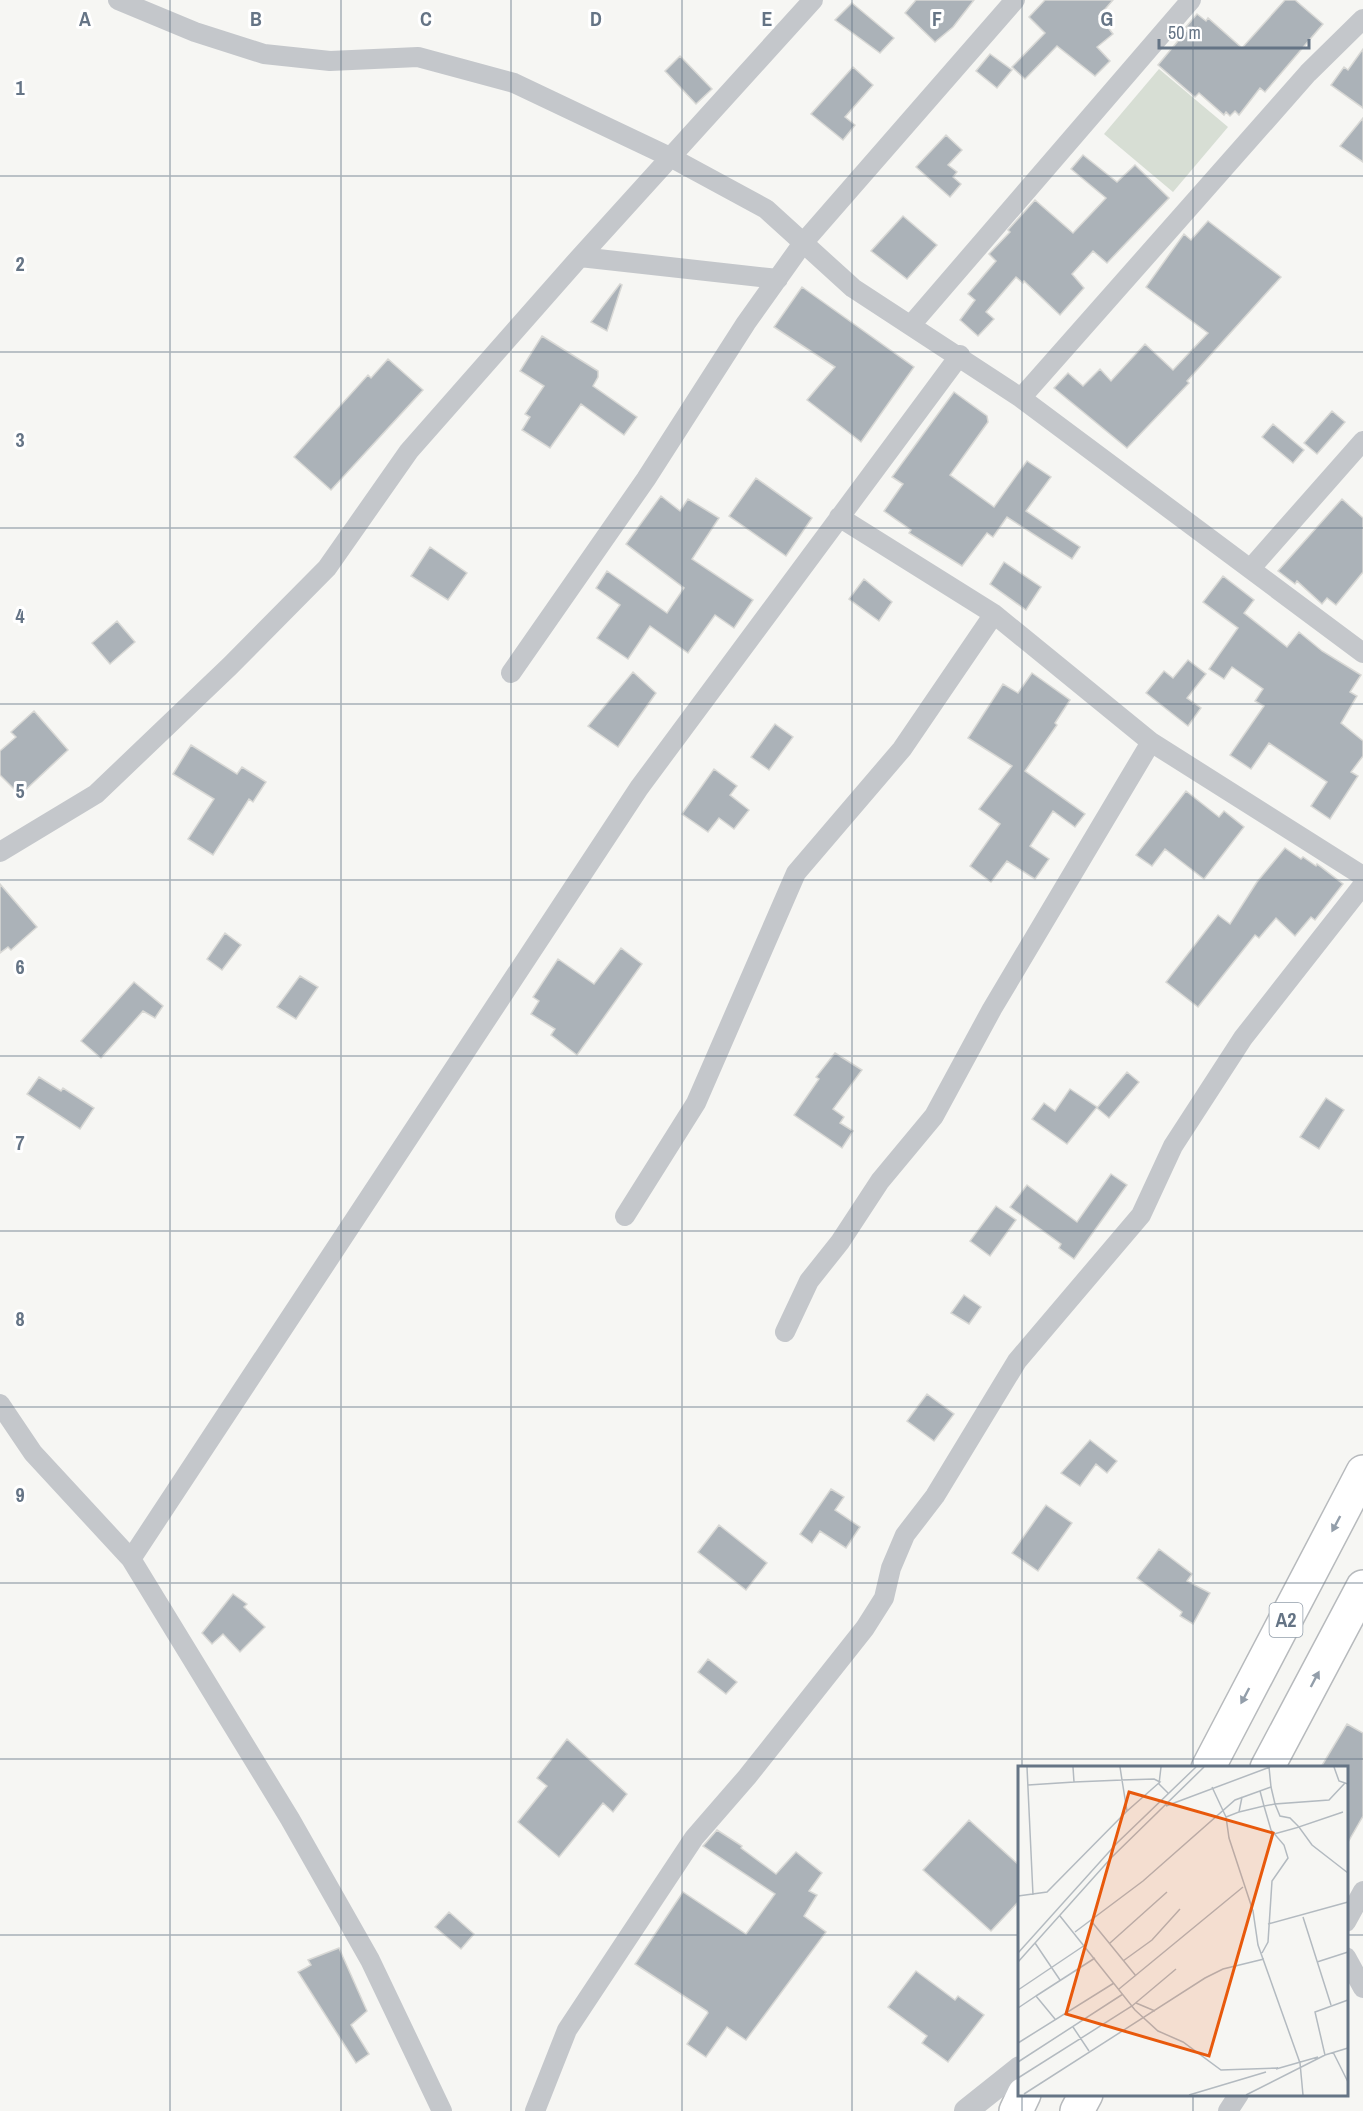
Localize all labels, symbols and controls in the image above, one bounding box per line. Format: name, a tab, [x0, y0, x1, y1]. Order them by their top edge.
text: A	[79, 5, 91, 32]
text: B	[250, 5, 262, 32]
text: C	[420, 5, 432, 32]
text: D	[590, 5, 602, 32]
text: E	[762, 5, 773, 32]
text: F	[932, 5, 942, 32]
text: G	[1101, 5, 1113, 32]
scale bar	[1159, 12, 1309, 50]
text: 50 m	[1168, 20, 1201, 45]
text: 1	[15, 74, 25, 101]
text: 2	[15, 250, 25, 277]
text: 3	[15, 426, 25, 453]
text: 4	[15, 602, 25, 629]
text: 5	[15, 777, 25, 804]
text: 6	[15, 953, 25, 980]
text: 7	[15, 1129, 25, 1156]
text: 8	[15, 1305, 25, 1332]
text: 9	[15, 1481, 25, 1508]
one-way arrow	[1332, 1515, 1342, 1533]
road number: A2	[1270, 1603, 1302, 1637]
one-way arrow	[1310, 1670, 1320, 1687]
one-way arrow	[1240, 1688, 1250, 1705]
inset map	[1018, 1766, 1348, 2096]

